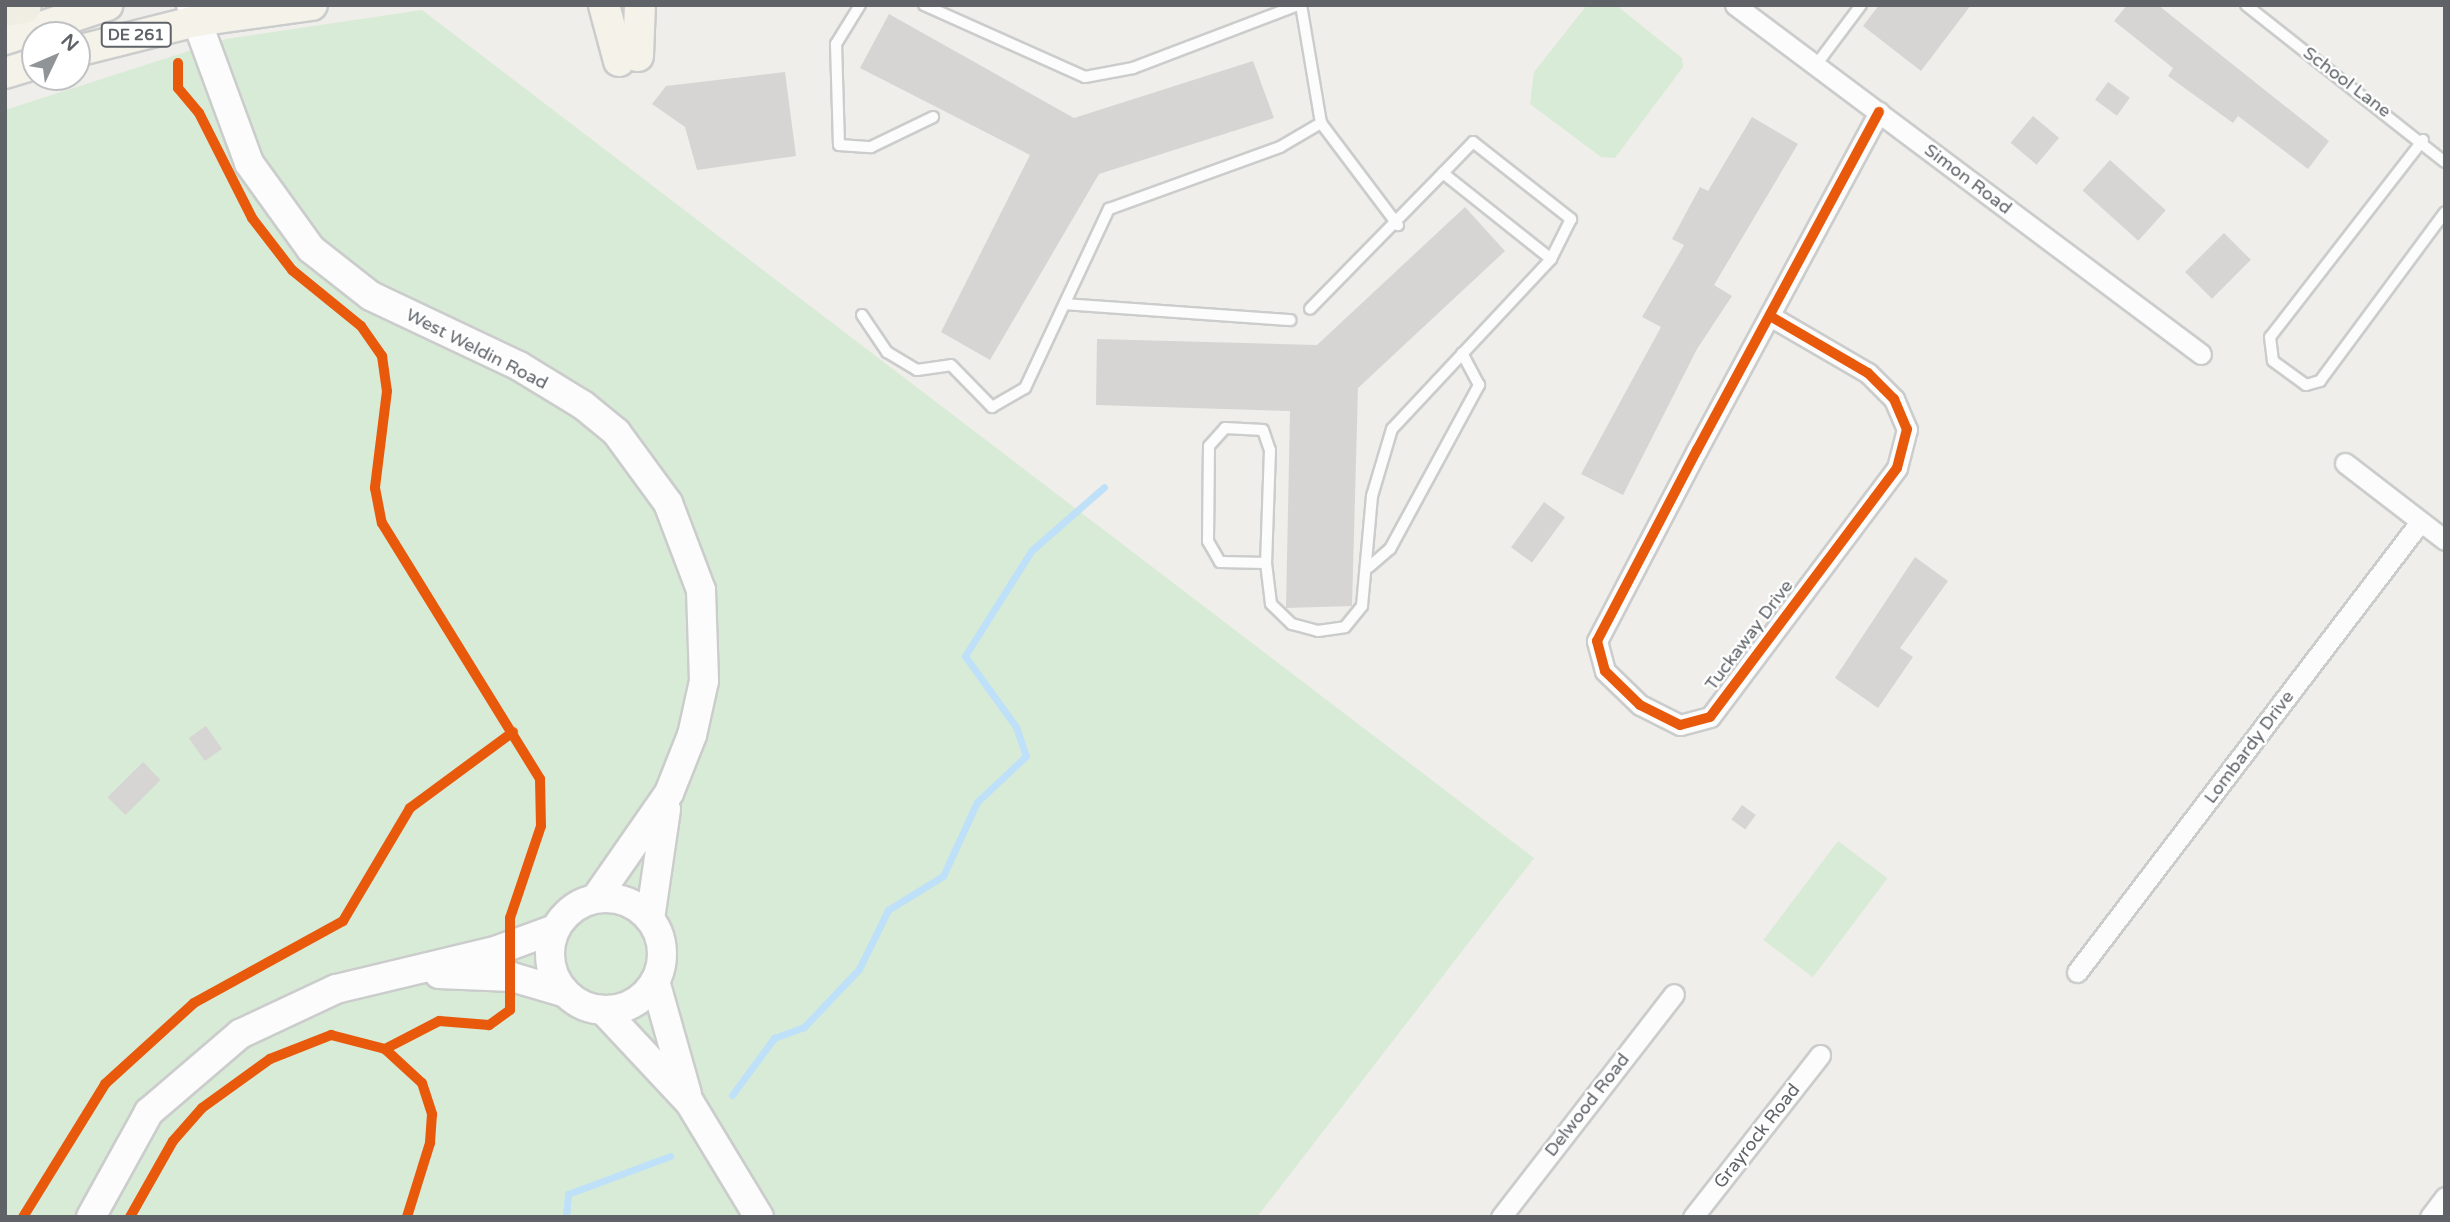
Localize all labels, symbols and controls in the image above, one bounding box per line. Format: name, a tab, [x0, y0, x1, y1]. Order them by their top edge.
north arrow	[21, 21, 91, 91]
road number: DE 261	[99, 22, 173, 48]
text: N	[56, 30, 83, 56]
street label: School Lane	[2299, 42, 2395, 122]
street label: Simon Road	[1920, 139, 2016, 219]
street label: West Weldin Road	[402, 304, 552, 394]
street label: Tuckaway Drive	[1700, 575, 1798, 695]
street label: Lombardy Drive	[2199, 686, 2299, 808]
street label: Delwood Road	[1540, 1049, 1634, 1161]
street label: Grayrock Road	[1709, 1079, 1805, 1193]

